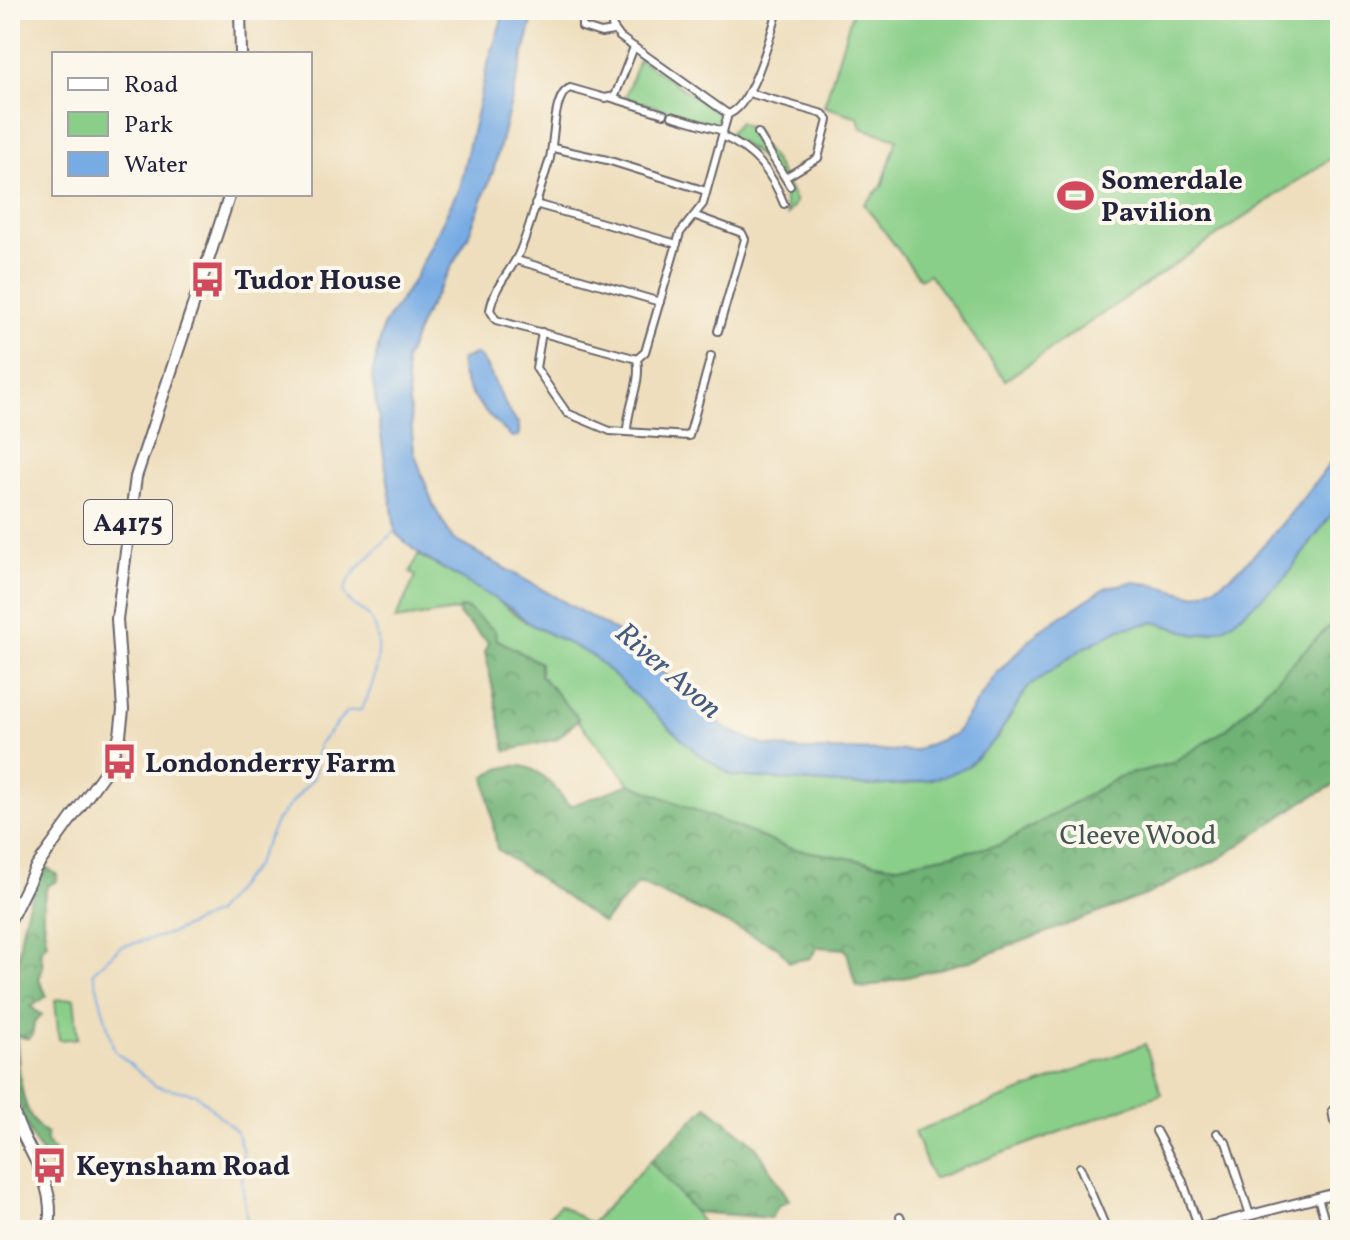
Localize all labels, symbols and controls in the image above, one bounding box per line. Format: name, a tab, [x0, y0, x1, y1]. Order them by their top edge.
legend	[52, 52, 312, 196]
text: Road	[124, 69, 178, 103]
text: Park	[124, 109, 173, 143]
text: Water	[124, 149, 188, 183]
place label: Somerdale Pavilion	[1101, 162, 1243, 233]
sports icon: Somerdale Pavilion	[1056, 176, 1094, 214]
bus stop icon: Tudor House	[189, 260, 227, 298]
place label: Tudor House	[234, 262, 401, 301]
road number: A4175	[84, 500, 172, 544]
water label: River Avon	[605, 613, 730, 730]
bus stop icon: Londonderry Farm	[100, 743, 138, 781]
place label: Londonderry Farm	[145, 745, 396, 784]
park label: Cleeve Wood	[1060, 817, 1216, 856]
bus stop icon: Keynsham Road	[31, 1146, 69, 1184]
place label: Keynsham Road	[76, 1148, 290, 1187]

